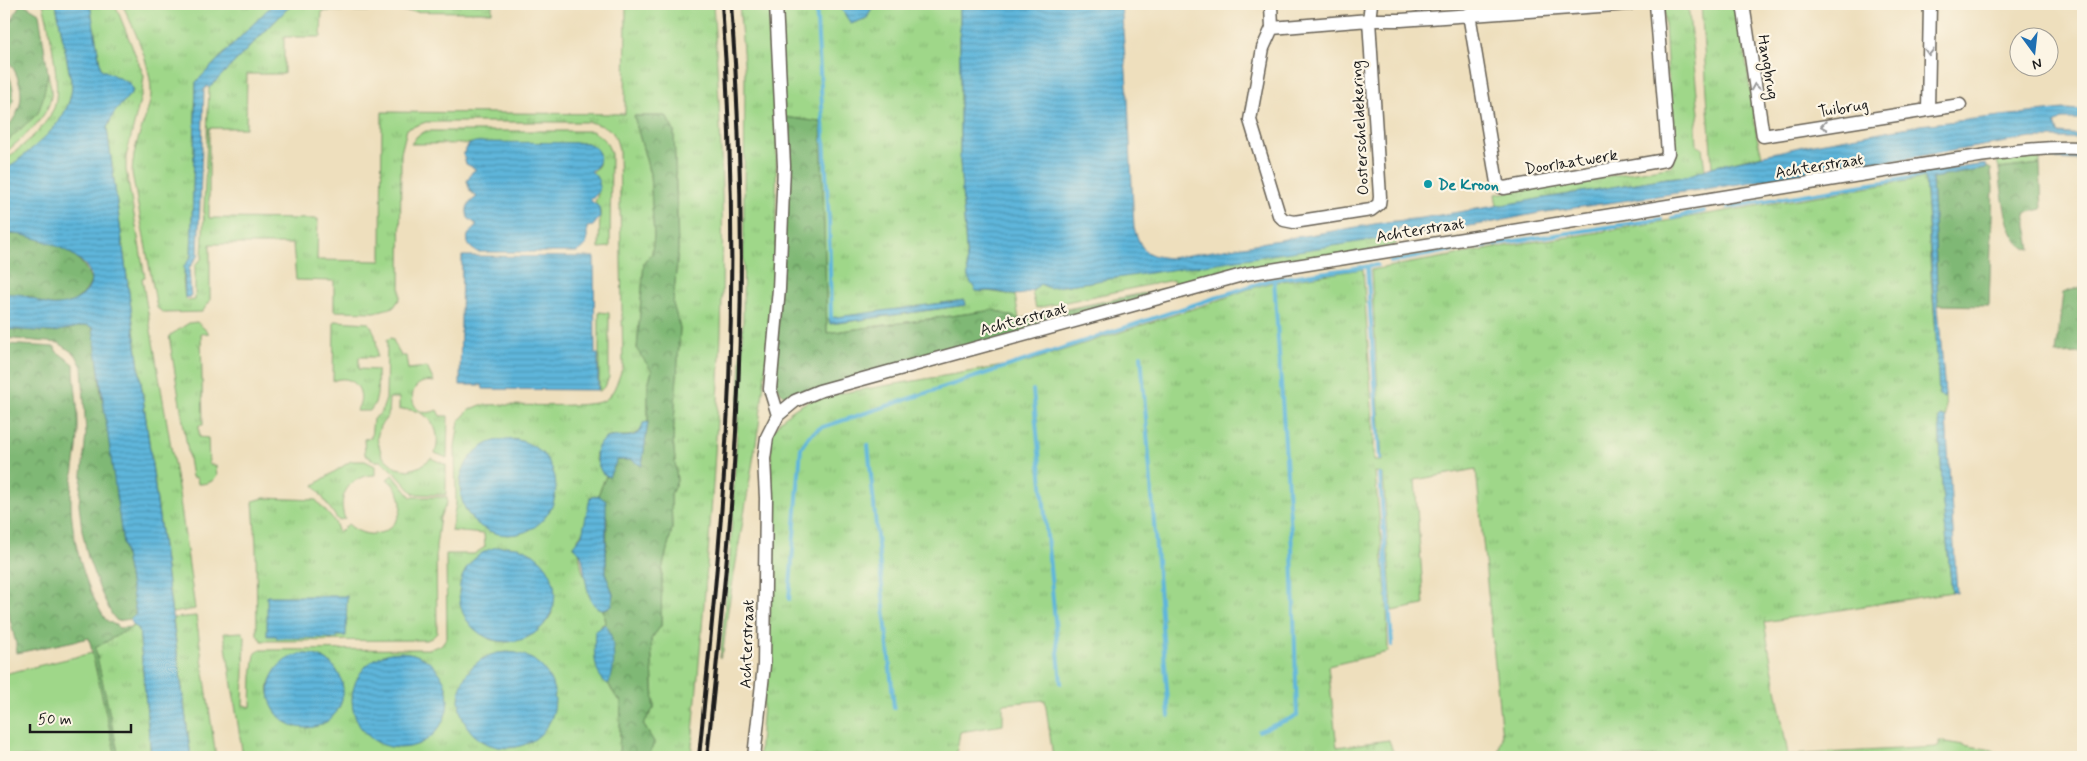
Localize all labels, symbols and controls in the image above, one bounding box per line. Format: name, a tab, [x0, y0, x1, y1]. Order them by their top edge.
north arrow	[2010, 28, 2060, 78]
street label: Hangbrug	[1751, 33, 1783, 101]
one-way arrow	[1924, 49, 1934, 57]
text: N	[2030, 54, 2044, 73]
street label: Oosterscheldekering	[1346, 60, 1376, 196]
one-way arrow	[1751, 83, 1761, 92]
street label: Tuibrug	[1817, 94, 1870, 123]
one-way arrow	[1820, 121, 1828, 131]
street label: Doorlaatwerk	[1523, 145, 1619, 180]
street label: Achterstraat	[1774, 149, 1865, 184]
place label: De Kroon	[1438, 175, 1499, 196]
marker: De Kroon	[1422, 178, 1434, 190]
street label: Achterstraat	[1375, 213, 1466, 248]
street label: Achterstraat	[978, 298, 1069, 341]
street label: Achterstraat	[735, 599, 760, 689]
scale bar	[30, 701, 131, 733]
text: 50 m	[38, 710, 72, 730]

